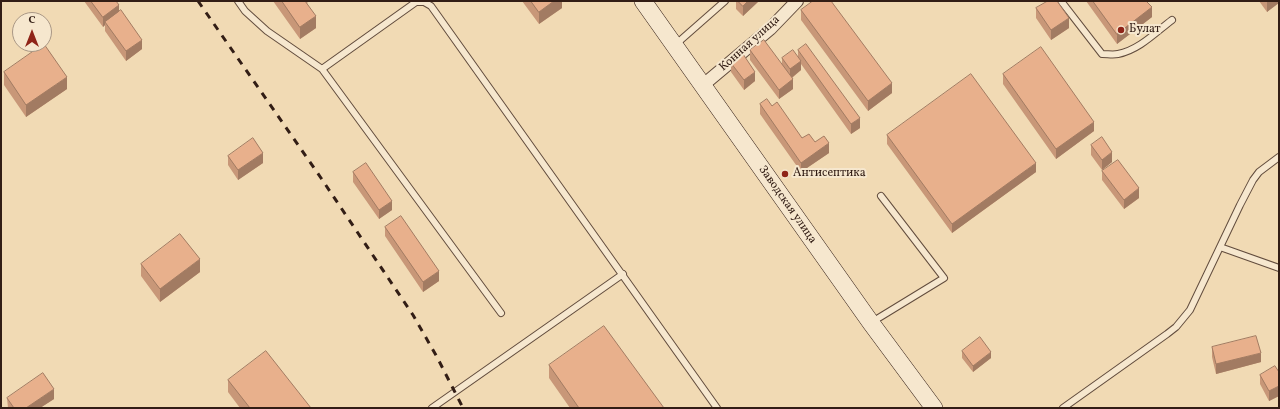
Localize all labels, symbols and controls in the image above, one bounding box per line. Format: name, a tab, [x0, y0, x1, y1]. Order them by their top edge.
north arrow	[12, 12, 52, 52]
text: С	[28, 13, 36, 28]
street label: Конная улица	[717, 13, 783, 75]
place label: Булат	[1129, 23, 1161, 37]
marker: Булат	[1116, 25, 1126, 35]
street label: Заводская улица	[755, 163, 819, 247]
place label: Антисептика	[793, 167, 866, 181]
marker: Антисептика	[780, 169, 790, 179]

